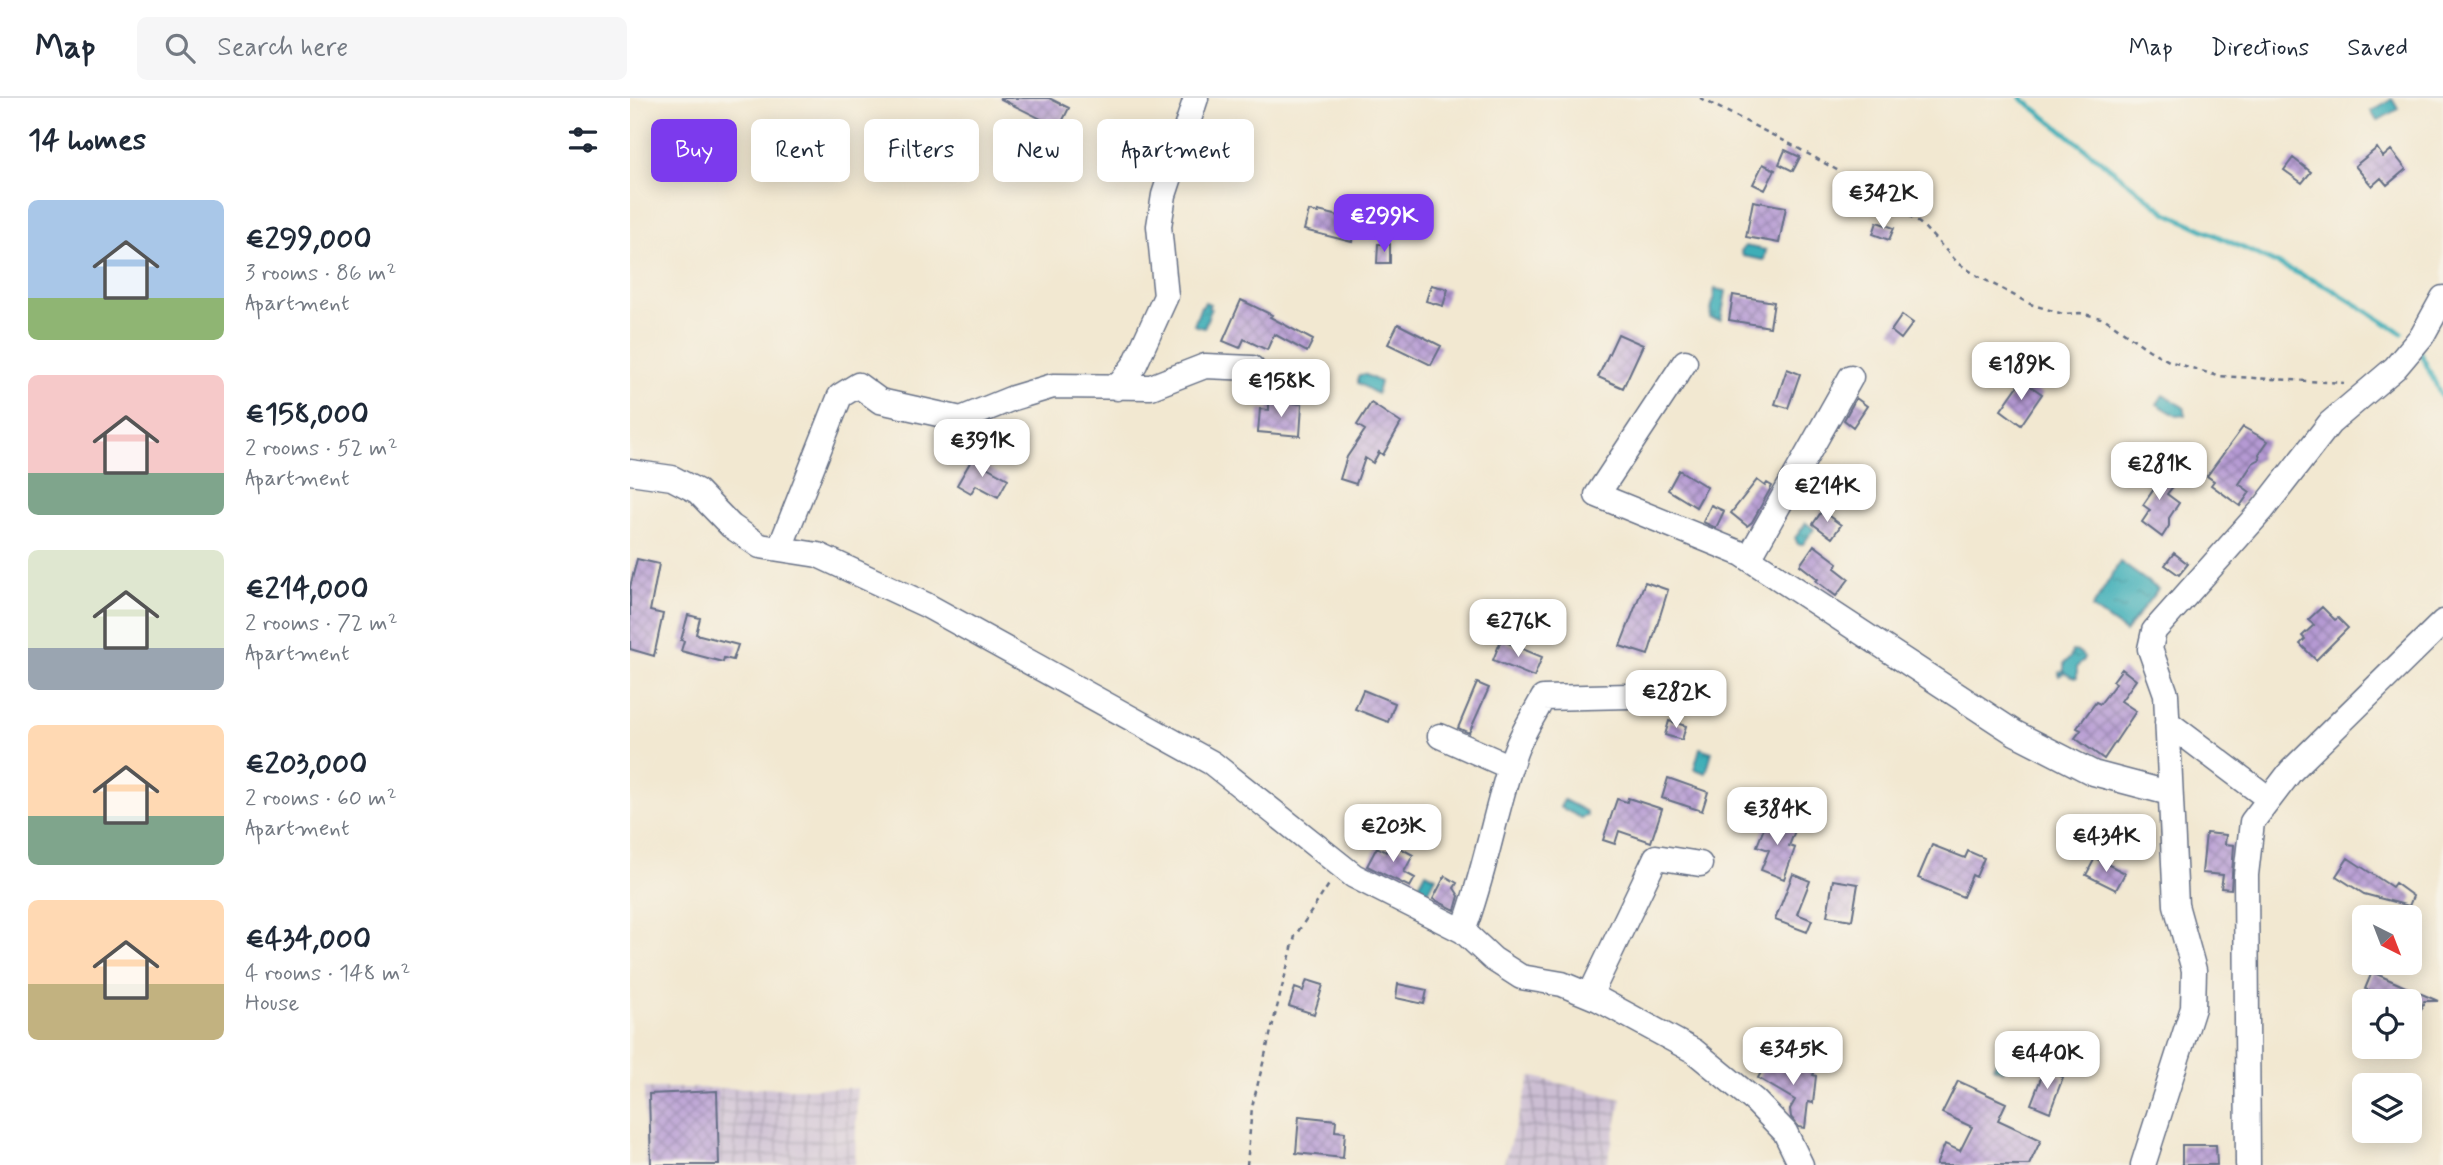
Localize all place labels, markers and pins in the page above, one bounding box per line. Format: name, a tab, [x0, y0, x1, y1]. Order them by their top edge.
pin: €342K	[1834, 172, 1932, 231]
pin: €299K	[1335, 194, 1433, 254]
pin: €189K	[1972, 342, 2070, 402]
pin: €158K	[1232, 360, 1330, 419]
pin: €391K	[933, 420, 1031, 479]
pin: €281K	[2110, 442, 2208, 502]
pin: €214K	[1778, 464, 1876, 524]
pin: €276K	[1469, 600, 1567, 659]
pin: €282K	[1627, 670, 1725, 730]
pin: €384K	[1728, 788, 1826, 847]
pin: €203K	[1344, 804, 1442, 864]
pin: €434K	[2057, 814, 2155, 874]
pin: €345K	[1744, 1028, 1842, 1087]
pin: €440K	[1998, 1032, 2096, 1091]

